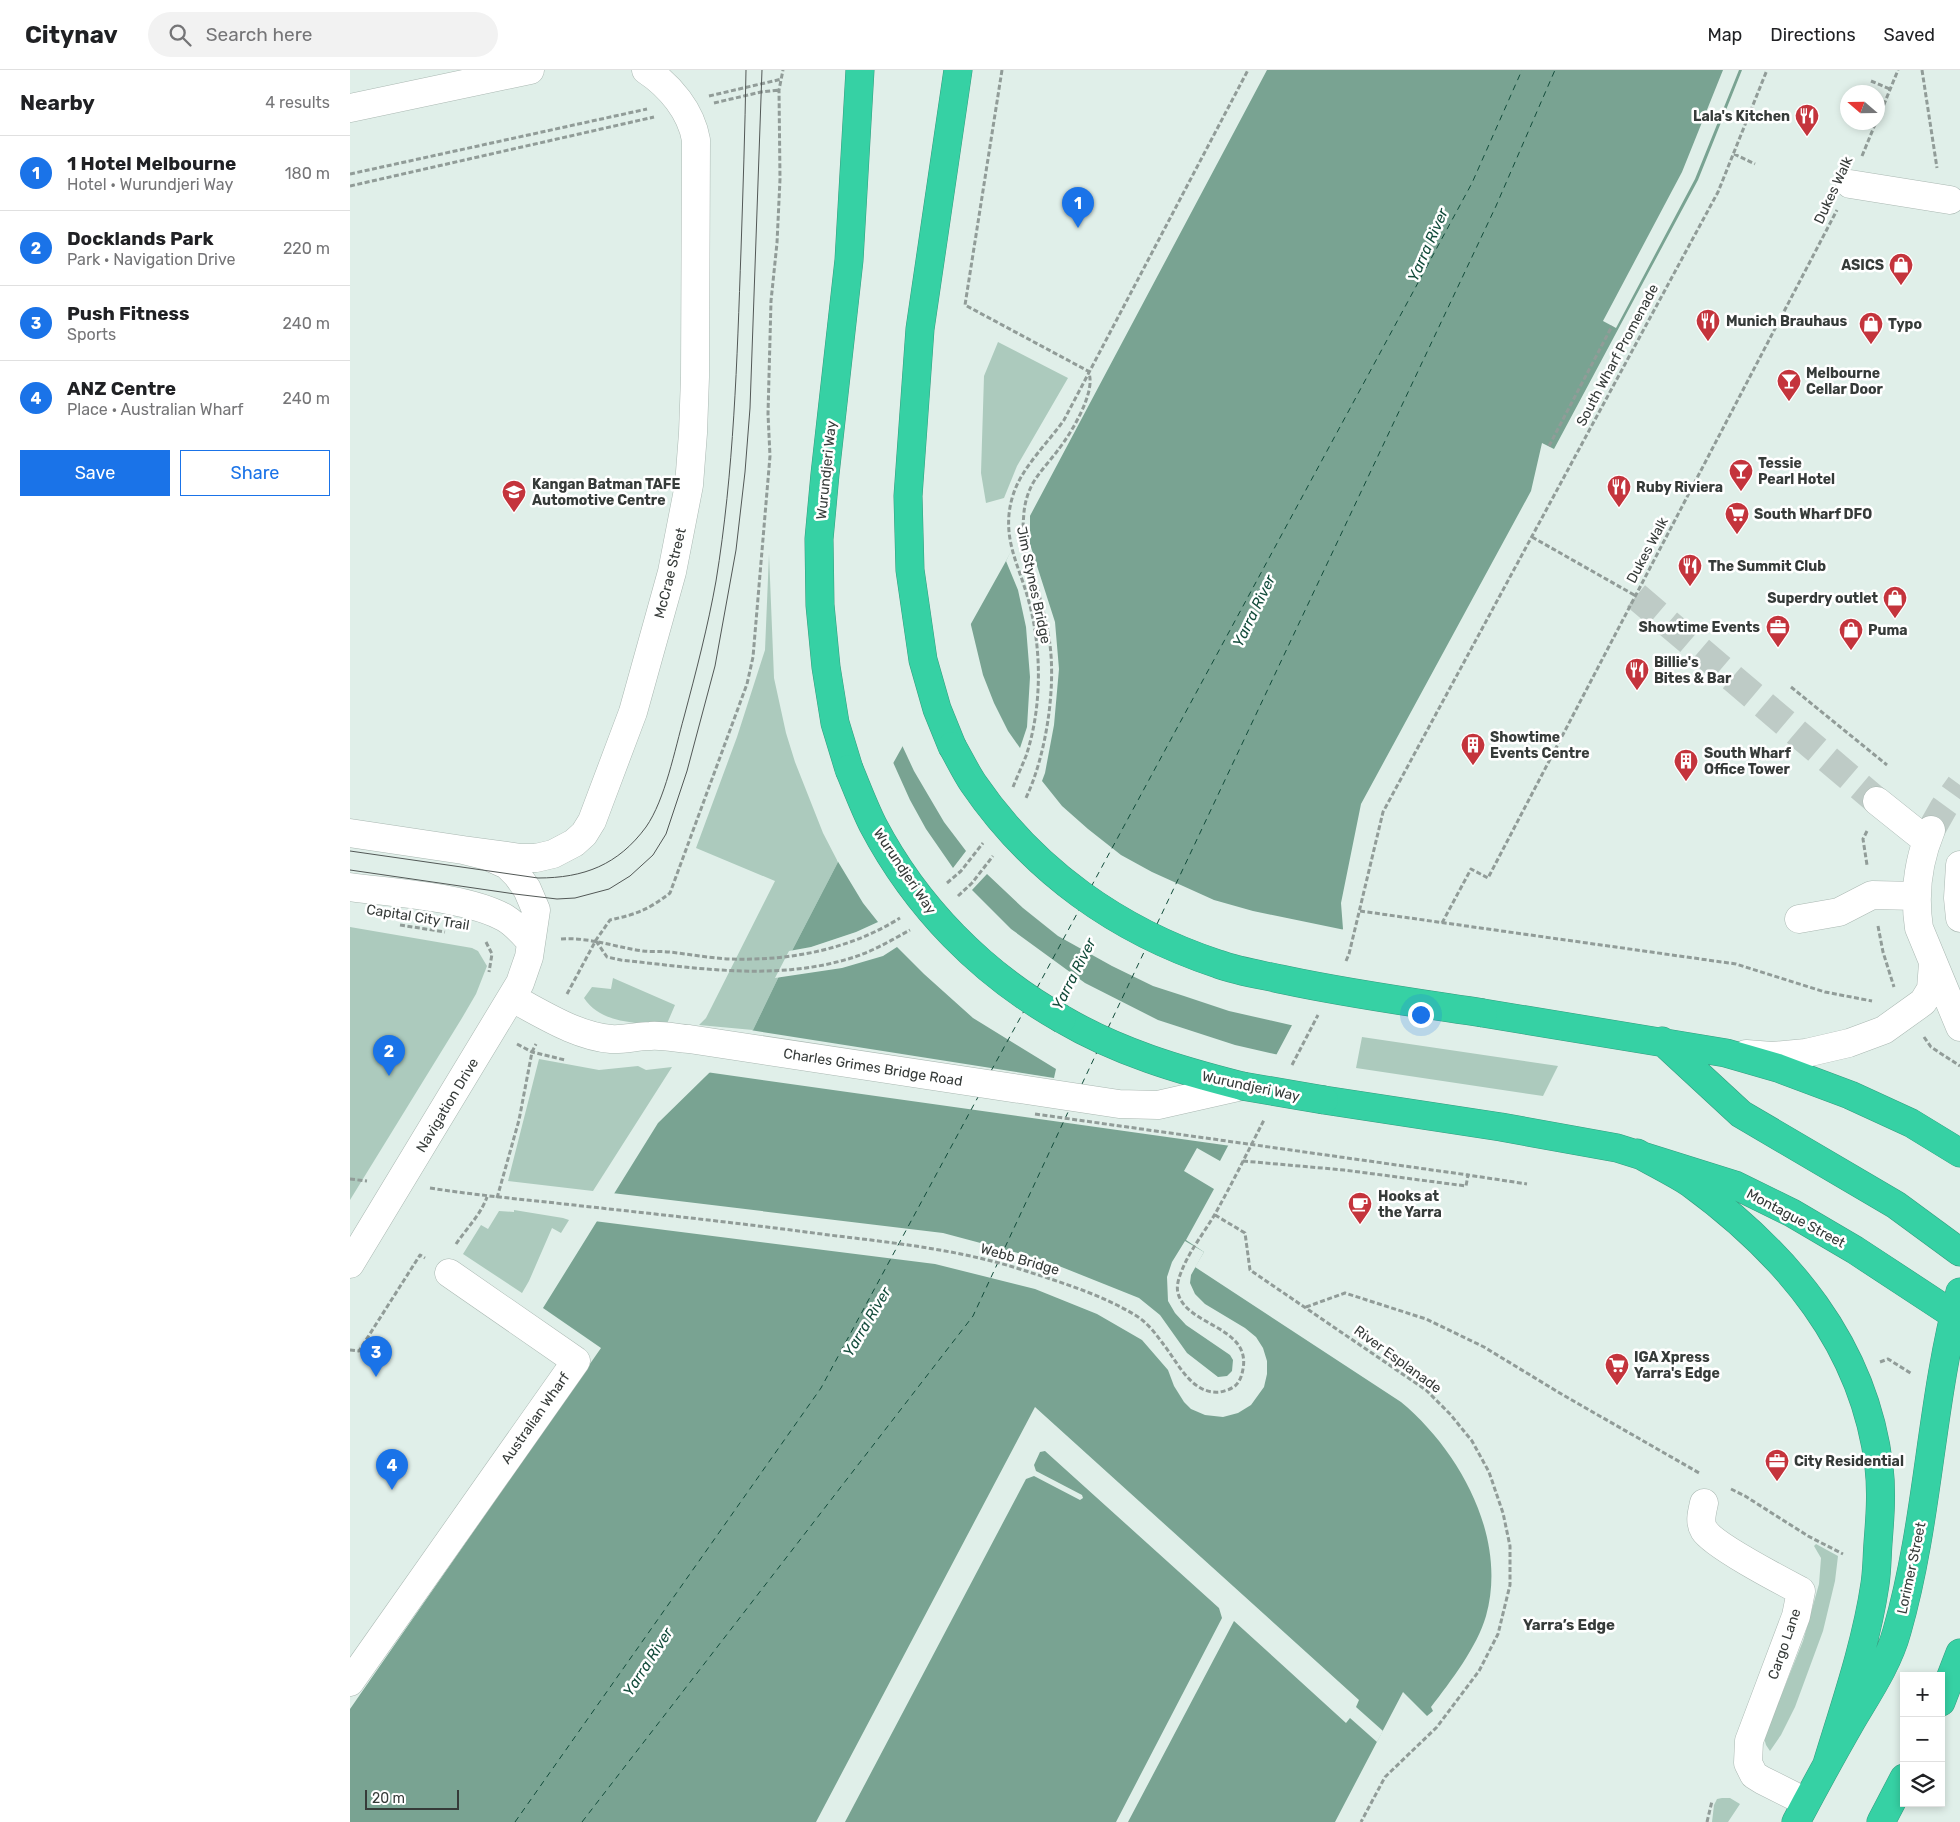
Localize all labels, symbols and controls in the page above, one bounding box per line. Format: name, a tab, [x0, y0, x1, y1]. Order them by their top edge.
search box	[148, 12, 498, 57]
text: Citynav	[25, 21, 118, 49]
icon: search	[166, 21, 194, 49]
text: Search here	[206, 23, 312, 46]
text: Map	[1707, 24, 1742, 46]
text: Directions	[1770, 24, 1856, 46]
text: Saved	[1884, 24, 1935, 46]
north arrow	[1840, 85, 1885, 130]
text: Nearby	[20, 90, 95, 115]
text: 4 results	[265, 93, 330, 112]
restaurant icon: Lala's Kitchen	[1794, 103, 1820, 137]
place label: Lala's Kitchen	[1693, 108, 1790, 125]
text: 1 Hotel Melbourne	[67, 152, 236, 175]
street label: Dukes Walk	[1810, 153, 1857, 227]
text: 1	[32, 164, 40, 183]
text: 180 m	[285, 164, 330, 183]
text: Hotel · Wurundjeri Way	[67, 175, 233, 194]
pin: 1	[1062, 187, 1094, 228]
water label: Yarra River	[1404, 205, 1453, 284]
text: Docklands Park	[67, 227, 214, 250]
text: 2	[31, 239, 41, 258]
text: 220 m	[283, 239, 330, 258]
text: Park · Navigation Drive	[67, 250, 236, 269]
shop icon: ASICS	[1888, 252, 1914, 286]
place label: ASICS	[1841, 257, 1884, 274]
street label: South Wharf Promenade	[1573, 281, 1662, 429]
text: Push Fitness	[67, 302, 190, 325]
restaurant icon: Munich Brauhaus	[1695, 308, 1721, 342]
shop icon: Typo	[1858, 311, 1884, 345]
place label: Munich Brauhaus	[1726, 313, 1848, 330]
text: 3	[31, 314, 41, 333]
text: 240 m	[283, 314, 330, 333]
place label: Typo	[1888, 316, 1922, 333]
text: Sports	[67, 325, 116, 344]
place label: Melbourne Cellar Door	[1806, 365, 1884, 398]
bar icon: Melbourne Cellar Door	[1776, 368, 1802, 402]
text: ANZ Centre	[67, 377, 176, 400]
text: 4	[31, 389, 41, 408]
text: 240 m	[283, 389, 330, 408]
text: Place · Australian Wharf	[67, 400, 244, 419]
street label: Wurundjeri Way	[813, 419, 840, 520]
button: Save	[20, 450, 170, 496]
button: Share	[180, 450, 330, 496]
place label: Tessie Pearl Hotel	[1758, 455, 1835, 488]
bar icon: Tessie Pearl Hotel	[1728, 458, 1754, 492]
restaurant icon: Ruby Riviera	[1606, 474, 1632, 508]
place label: Kangan Batman TAFE Automotive Centre	[532, 476, 680, 509]
school or university icon: Kangan Batman TAFE Automotive Centre	[501, 479, 527, 513]
place label: Ruby Riviera	[1636, 479, 1723, 496]
supermarket icon: South Wharf DFO	[1724, 501, 1750, 535]
place label: South Wharf DFO	[1754, 506, 1872, 523]
street label: Dukes Walk	[1623, 514, 1672, 586]
street label: Jim Stynes Bridge	[1013, 525, 1054, 645]
street label: McCrae Street	[651, 526, 690, 620]
restaurant icon: The Summit Club	[1677, 553, 1703, 587]
place label: The Summit Club	[1708, 558, 1826, 575]
water label: Yarra River	[1229, 571, 1280, 650]
shop icon: Superdry outlet	[1882, 585, 1908, 619]
place label: Superdry outlet	[1767, 590, 1878, 607]
office icon: Showtime Events	[1765, 614, 1791, 648]
shop icon: Puma	[1838, 617, 1864, 651]
place label: Showtime Events	[1638, 619, 1760, 636]
place label: Puma	[1868, 622, 1908, 639]
place label: Billie's Bites & Bar	[1654, 654, 1732, 687]
restaurant icon: Billie's Bites & Bar	[1624, 657, 1650, 691]
place label: Showtime Events Centre	[1490, 729, 1590, 762]
building icon: Showtime Events Centre	[1460, 732, 1486, 766]
place label: South Wharf Office Tower	[1704, 745, 1792, 778]
building icon: South Wharf Office Tower	[1673, 748, 1699, 782]
street label: Wurundjeri Way	[870, 825, 940, 918]
street label: Capital City Trail	[365, 901, 471, 934]
water label: Yarra River	[1048, 934, 1100, 1013]
your location	[1408, 1002, 1434, 1028]
pin: 2	[373, 1035, 405, 1076]
street label: Charles Grimes Bridge Road	[782, 1045, 964, 1090]
street label: Navigation Drive	[413, 1055, 482, 1155]
street label: Wurundjeri Way	[1200, 1068, 1302, 1105]
street label: Montague Street	[1744, 1185, 1848, 1252]
place label: Hooks at the Yarra	[1378, 1188, 1442, 1221]
cafe icon: Hooks at the Yarra	[1347, 1191, 1373, 1225]
street label: Webb Bridge	[978, 1240, 1061, 1279]
water label: Yarra River	[839, 1283, 895, 1360]
street label: River Esplanade	[1351, 1322, 1445, 1397]
pin: 3	[360, 1336, 392, 1377]
place label: IGA Xpress Yarra's Edge	[1634, 1349, 1720, 1382]
supermarket icon: IGA Xpress Yarra's Edge	[1604, 1352, 1630, 1386]
street label: Australian Wharf	[498, 1369, 574, 1467]
office icon: City Residential	[1764, 1448, 1790, 1482]
pin: 4	[376, 1449, 408, 1490]
place label: City Residential	[1794, 1453, 1904, 1470]
street label: Lorimer Street	[1893, 1520, 1930, 1616]
street label: Cargo Lane	[1764, 1606, 1805, 1682]
district label: Yarra’s Edge	[1523, 1616, 1615, 1634]
water label: Yarra River	[619, 1623, 677, 1700]
map controls	[1900, 1672, 1945, 1807]
button: +	[1900, 1672, 1945, 1717]
button: −	[1900, 1717, 1945, 1762]
button: layers	[1900, 1762, 1945, 1807]
scale bar	[365, 1787, 459, 1810]
text: 20 m	[372, 1790, 405, 1807]

